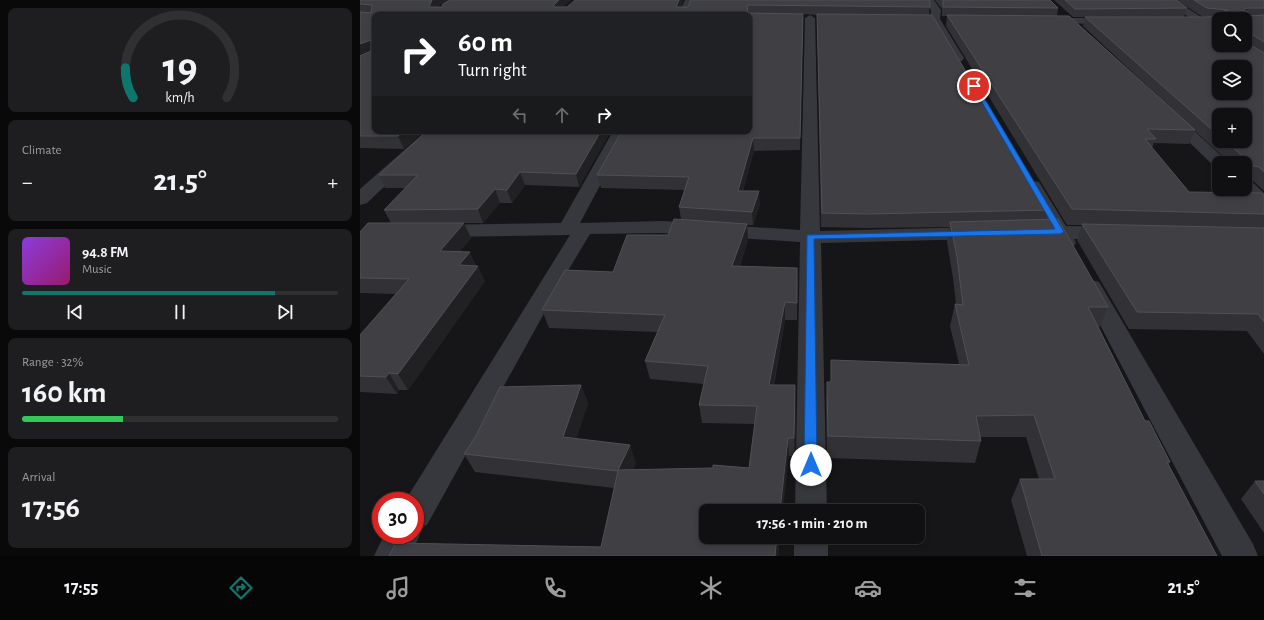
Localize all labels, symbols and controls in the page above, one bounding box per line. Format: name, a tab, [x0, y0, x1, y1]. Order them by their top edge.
map controls	[1212, 12, 1252, 196]
button: search	[1212, 12, 1252, 52]
icon: right	[392, 28, 444, 80]
text: 60 m	[458, 29, 513, 57]
text: 19	[162, 48, 198, 89]
button: layers	[1212, 60, 1252, 100]
text: Turn right	[458, 62, 527, 80]
pin	[957, 69, 991, 103]
icon: arrive	[963, 75, 985, 97]
text: km/h	[165, 91, 195, 105]
icon: left	[509, 104, 531, 126]
icon: ahead	[551, 104, 573, 126]
icon: right	[593, 104, 615, 126]
button: +	[1212, 108, 1252, 148]
text: Climate	[22, 144, 61, 157]
button: −	[1212, 156, 1252, 196]
text: 21.5°	[153, 166, 207, 196]
text: −	[22, 171, 33, 193]
text: +	[327, 171, 338, 193]
text: 94.8 FM	[82, 245, 129, 260]
text: Music	[82, 263, 112, 276]
icon: previous	[64, 301, 86, 323]
icon: pause	[169, 301, 191, 323]
icon: next	[274, 301, 296, 323]
text: Range · 32%	[22, 356, 83, 369]
text: 160 km	[22, 378, 107, 408]
position arrow	[790, 444, 832, 486]
text: Arrival	[22, 471, 55, 484]
speed limit sign: 30	[372, 492, 424, 544]
text: 17:56	[22, 493, 80, 523]
text: 17:56 · 1 min · 210 m	[756, 516, 868, 531]
icon: directions	[227, 574, 255, 602]
icon: music	[384, 574, 412, 602]
icon: phone	[541, 574, 569, 602]
icon: climate	[697, 574, 725, 602]
icon: car	[854, 574, 882, 602]
icon: filters	[1011, 574, 1039, 602]
text: 17:55	[64, 579, 98, 597]
text: 21.5°	[1167, 579, 1200, 597]

